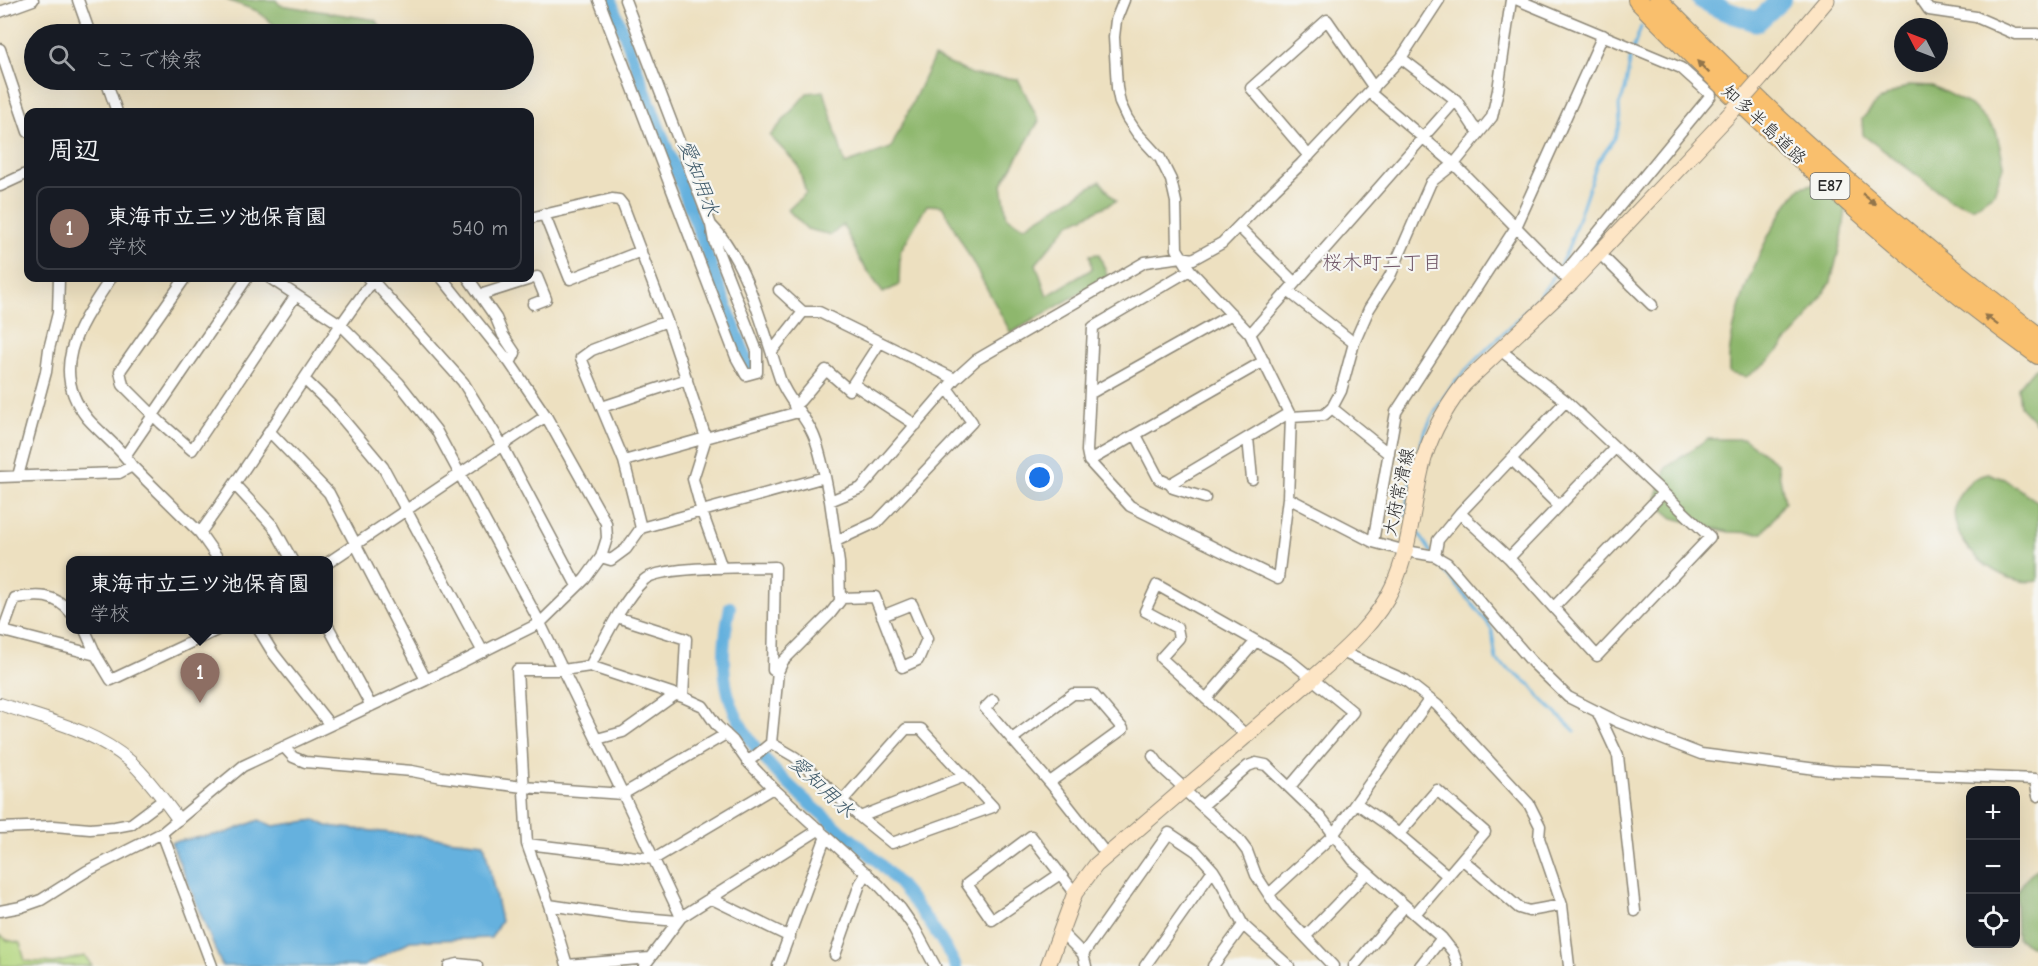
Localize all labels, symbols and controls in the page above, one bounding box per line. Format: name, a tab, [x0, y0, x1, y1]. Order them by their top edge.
north arrow	[1894, 18, 1948, 72]
search box	[24, 24, 534, 90]
icon: search	[45, 41, 78, 74]
text: ここで検索	[93, 47, 203, 73]
one-way arrow	[1696, 61, 1710, 75]
street label: 知多半島道路	[1717, 80, 1811, 170]
text: 周辺	[48, 136, 100, 166]
water label: 愛知用水	[674, 137, 724, 219]
road number: E87	[1810, 173, 1850, 199]
one-way arrow	[1861, 192, 1877, 205]
text: 東海市立三ツ池保育園	[107, 204, 327, 230]
text: 1	[66, 217, 73, 240]
text: 540 m	[452, 217, 508, 240]
text: 学校	[107, 235, 147, 258]
district label: 桜木町二丁目	[1322, 251, 1442, 274]
one-way arrow	[1984, 314, 2000, 326]
street label: 大府常滑線	[1379, 446, 1419, 538]
your location	[1025, 463, 1054, 492]
popup	[66, 556, 333, 634]
text: 東海市立三ツ池保育園	[89, 571, 310, 597]
text: 学校	[89, 602, 129, 625]
pin: 1	[180, 654, 220, 703]
water label: 愛知用水	[785, 751, 859, 823]
map controls	[1966, 786, 2020, 948]
button: +	[1966, 786, 2020, 840]
button: −	[1966, 840, 2020, 894]
button: locate	[1966, 894, 2020, 948]

